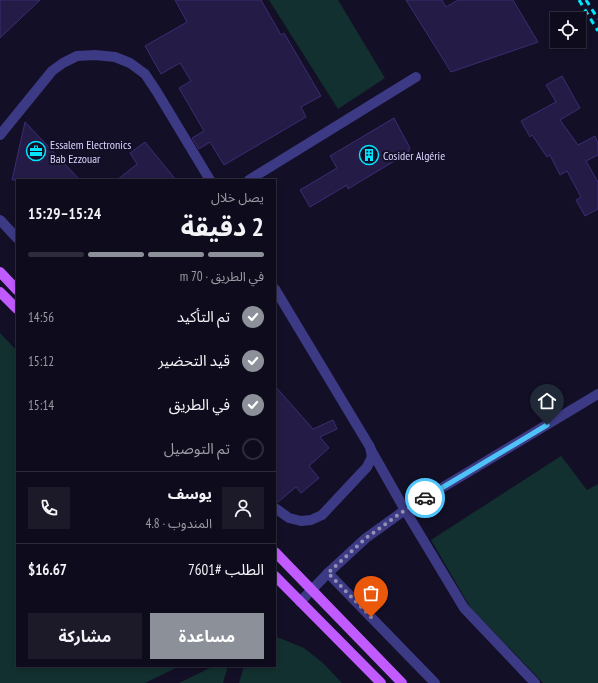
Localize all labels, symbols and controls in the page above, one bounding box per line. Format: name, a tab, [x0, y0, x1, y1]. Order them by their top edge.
map controls	[550, 12, 586, 48]
button: locate	[550, 12, 586, 48]
place label: Essalem Electronics Bab Ezzouar	[50, 137, 131, 166]
office icon: Essalem Electronics Bab Ezzouar	[25, 140, 47, 162]
building icon: Cosider Algérie	[358, 144, 380, 166]
place label: Cosider Algérie	[383, 148, 445, 163]
text: يصل خلال	[211, 189, 264, 206]
text: 15:24–15:29	[28, 204, 101, 223]
text: 2 دقيقة	[181, 210, 264, 243]
text: في الطريق · 70 m	[180, 268, 264, 285]
icon: check	[242, 306, 264, 328]
text: تم التأكيد	[177, 307, 230, 326]
text: 14:56	[28, 309, 54, 326]
icon: check	[242, 350, 264, 372]
text: قيد التحضير	[158, 351, 230, 370]
text: 15:12	[28, 353, 54, 370]
pin	[530, 384, 564, 425]
icon: home	[536, 390, 558, 412]
icon: check	[242, 394, 264, 416]
text: في الطريق	[169, 395, 230, 414]
text: 15:14	[28, 397, 54, 414]
text: تم التوصيل	[164, 439, 230, 458]
courier	[405, 478, 445, 518]
text: يوسف	[168, 484, 212, 503]
button: phone	[28, 487, 70, 529]
button: person	[222, 487, 264, 529]
icon: car	[414, 487, 436, 509]
text: المندوب · 4.8	[146, 515, 212, 532]
text: $16.67	[28, 560, 67, 579]
text: الطلب #7601	[188, 560, 264, 579]
pin	[354, 576, 388, 617]
icon: bag	[360, 582, 382, 604]
button: مشاركة	[28, 613, 142, 659]
button: مساعدة	[150, 613, 264, 659]

